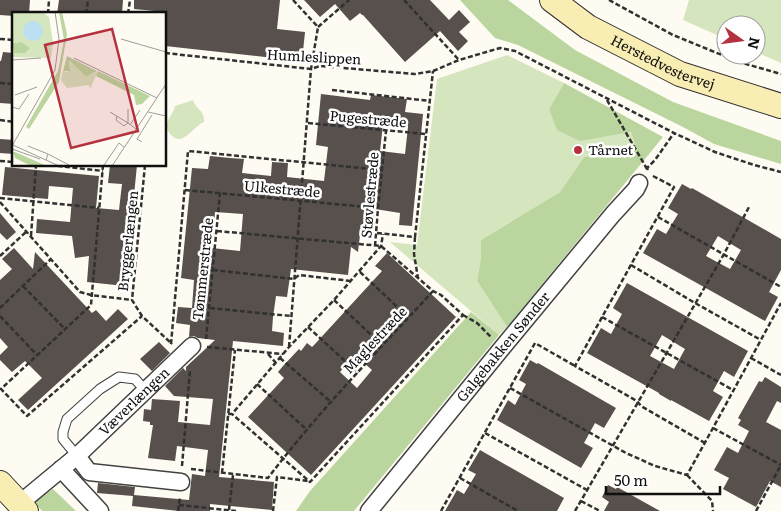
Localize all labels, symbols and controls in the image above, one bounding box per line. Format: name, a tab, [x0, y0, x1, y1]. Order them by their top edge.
inset map	[12, 12, 166, 166]
north arrow	[716, 15, 766, 65]
street label: Herstedvestervej	[608, 29, 718, 93]
text: N	[743, 35, 766, 52]
street label: Humleslippen	[266, 44, 362, 68]
street label: Pugestræde	[329, 105, 407, 131]
place label: Tårnet	[588, 139, 634, 159]
marker: Tårnet	[572, 144, 584, 156]
street label: Støvlestræde	[355, 151, 383, 239]
street label: Ulkestræde	[243, 175, 321, 201]
street label: Bryggerlængen	[112, 189, 142, 292]
street label: Tømmerstræde	[187, 217, 217, 321]
street label: Galgebakken Sønder	[451, 287, 554, 406]
street label: Maglestræde	[338, 301, 411, 377]
street label: Væverlængen	[94, 362, 173, 439]
scale bar	[606, 464, 720, 496]
text: 50 m	[614, 468, 648, 491]

